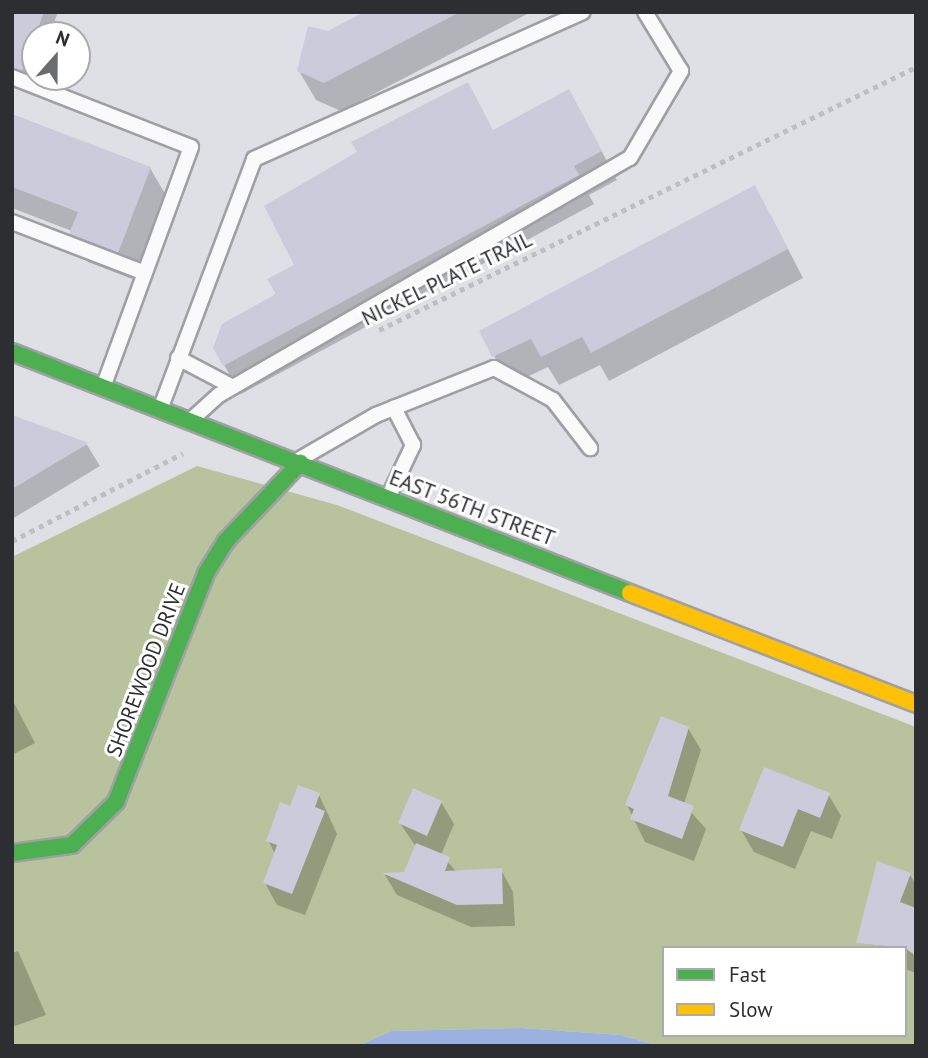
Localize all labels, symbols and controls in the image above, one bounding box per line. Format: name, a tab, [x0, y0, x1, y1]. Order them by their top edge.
north arrow	[21, 21, 91, 91]
text: N	[53, 25, 73, 52]
street label: NICKEL PLATE TRAIL	[357, 227, 537, 331]
street label: EAST 56TH STREET	[385, 465, 559, 551]
street label: SHOREWOOD DRIVE	[101, 580, 191, 760]
legend	[662, 946, 907, 1037]
text: Fast	[729, 961, 766, 988]
text: Slow	[729, 996, 773, 1023]

